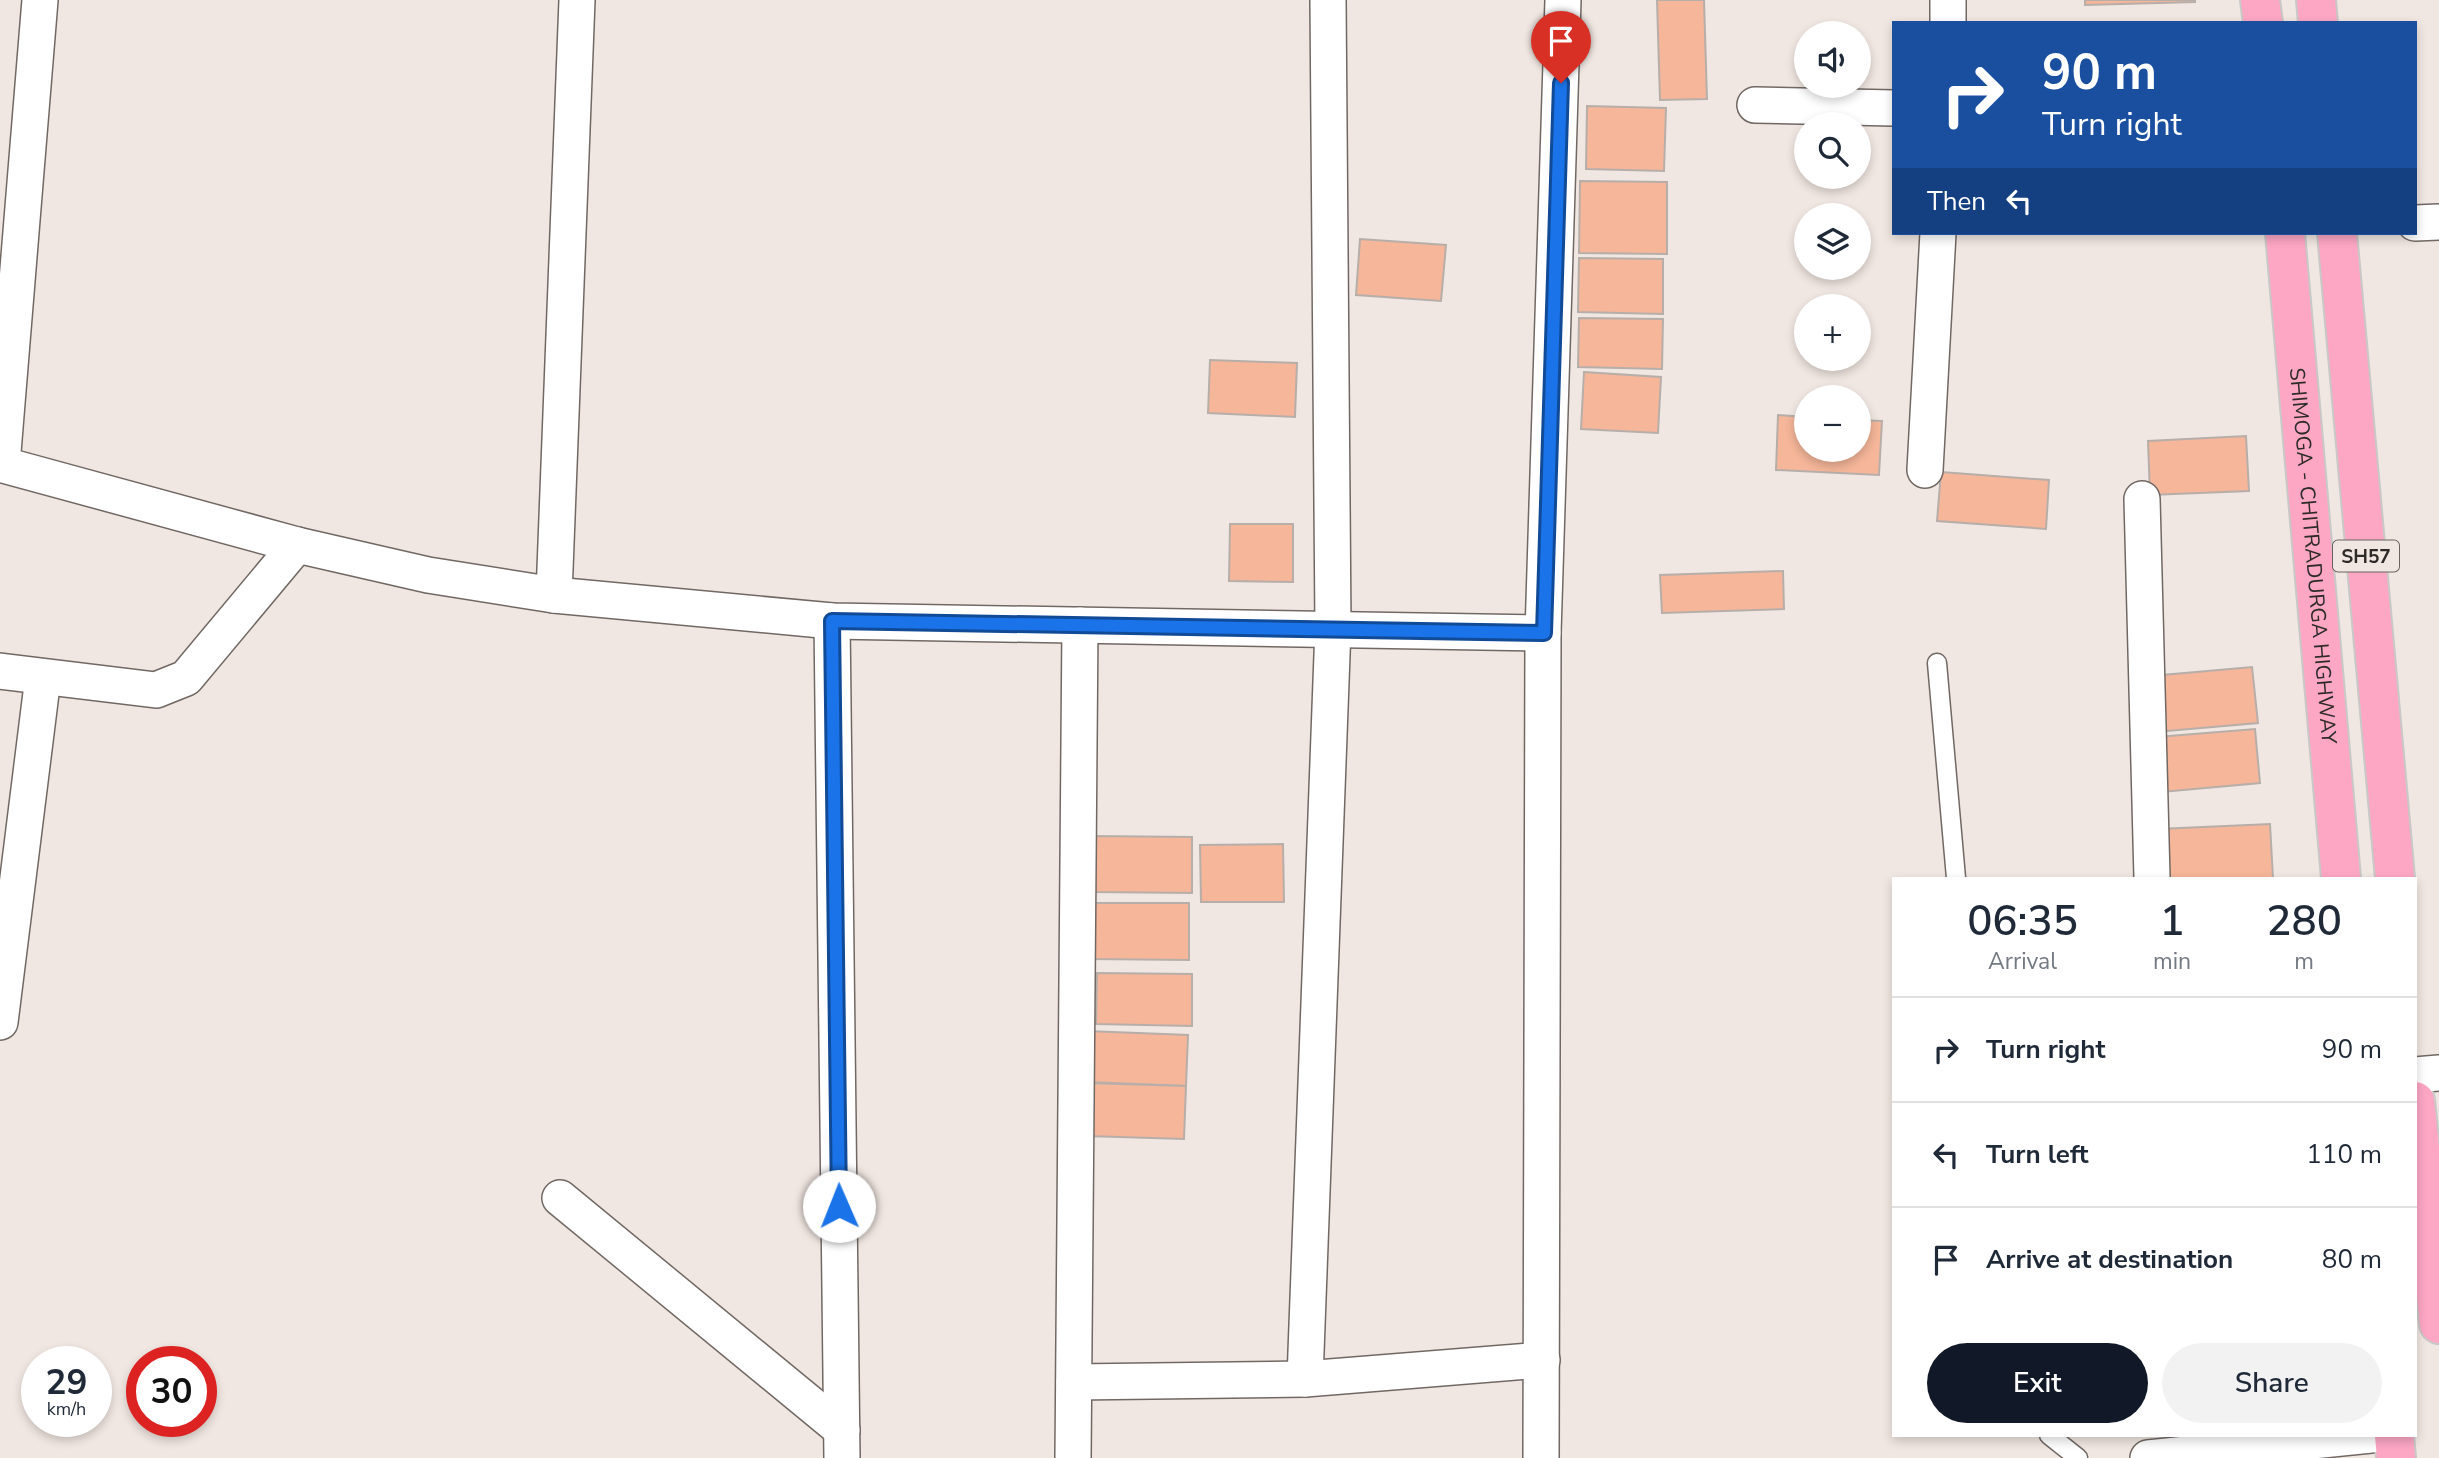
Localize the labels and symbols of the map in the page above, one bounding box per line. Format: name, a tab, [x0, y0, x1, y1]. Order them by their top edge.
pin	[1531, 11, 1591, 83]
street label: SHIMOGA - CHITRADURGA HIGHWAY	[2283, 366, 2343, 746]
road number: SH57	[2333, 540, 2399, 572]
position arrow	[802, 1169, 876, 1243]
speed limit sign: 30	[126, 1346, 217, 1437]

